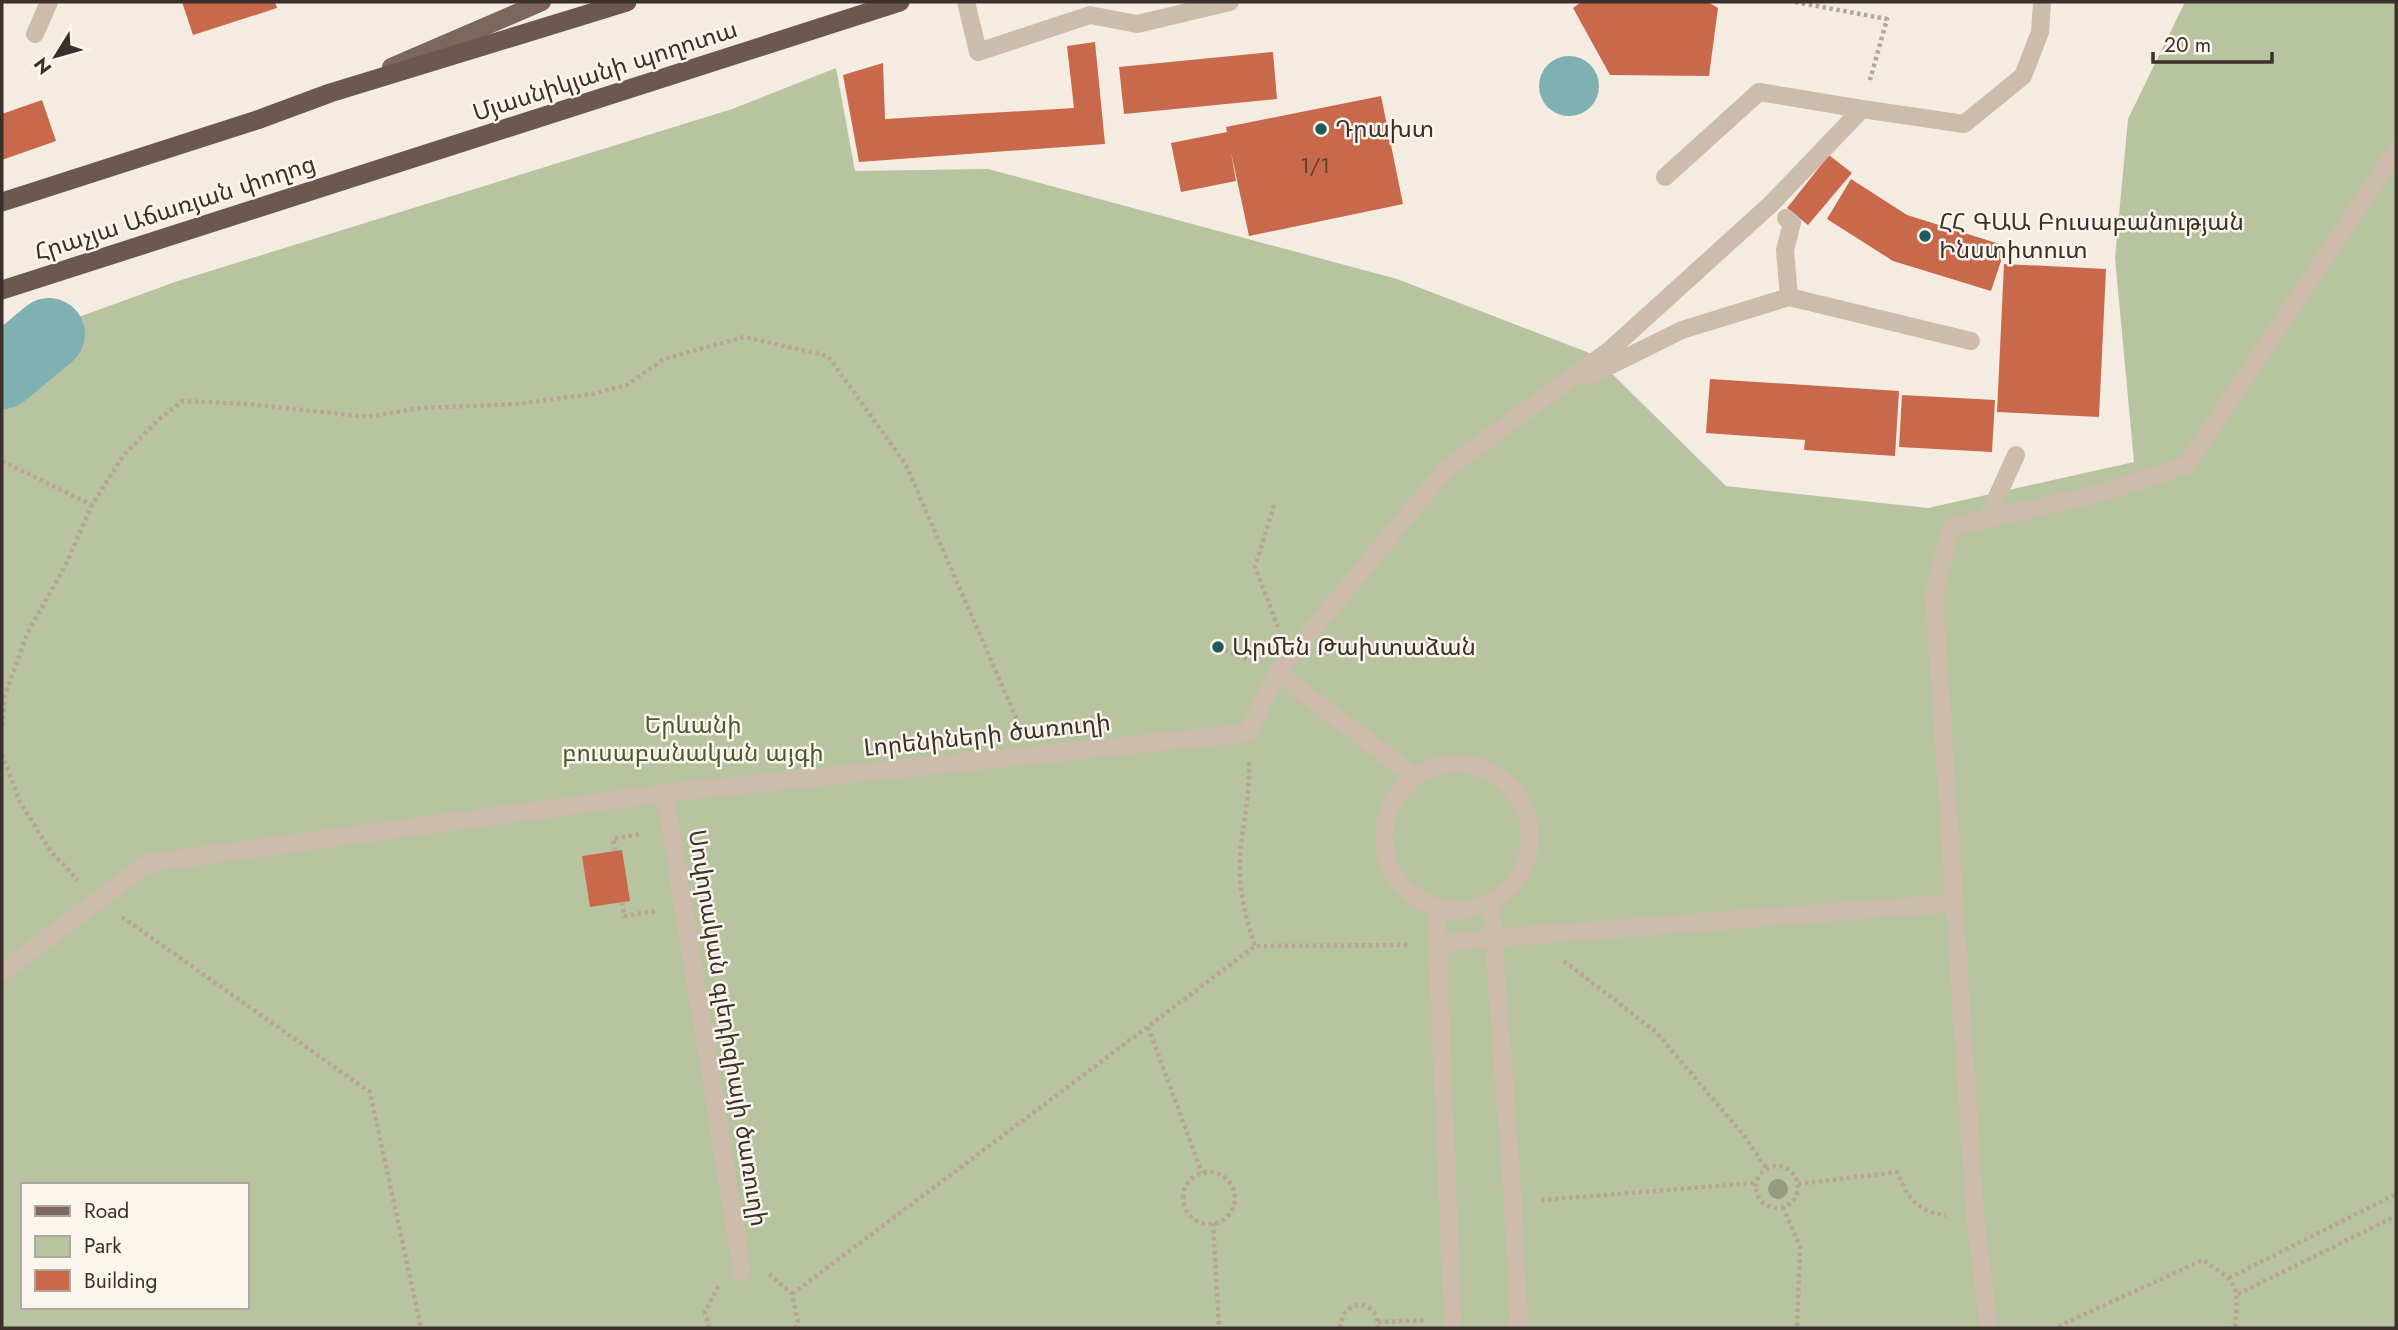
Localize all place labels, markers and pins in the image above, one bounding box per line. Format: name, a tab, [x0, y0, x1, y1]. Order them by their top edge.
place label: Դրախտ	[1335, 111, 1434, 146]
marker: Դրախտ	[1313, 121, 1329, 137]
place label: ՀՀ ԳԱԱ Բուսաբանության Ինստիտուտ	[1939, 204, 2244, 267]
marker: ՀՀ ԳԱԱ Բուսաբանության Ինստիտուտ	[1917, 228, 1933, 244]
place label: Արմեն Թախտաձան	[1232, 629, 1476, 664]
marker: Արմեն Թախտաձան	[1210, 639, 1226, 655]

